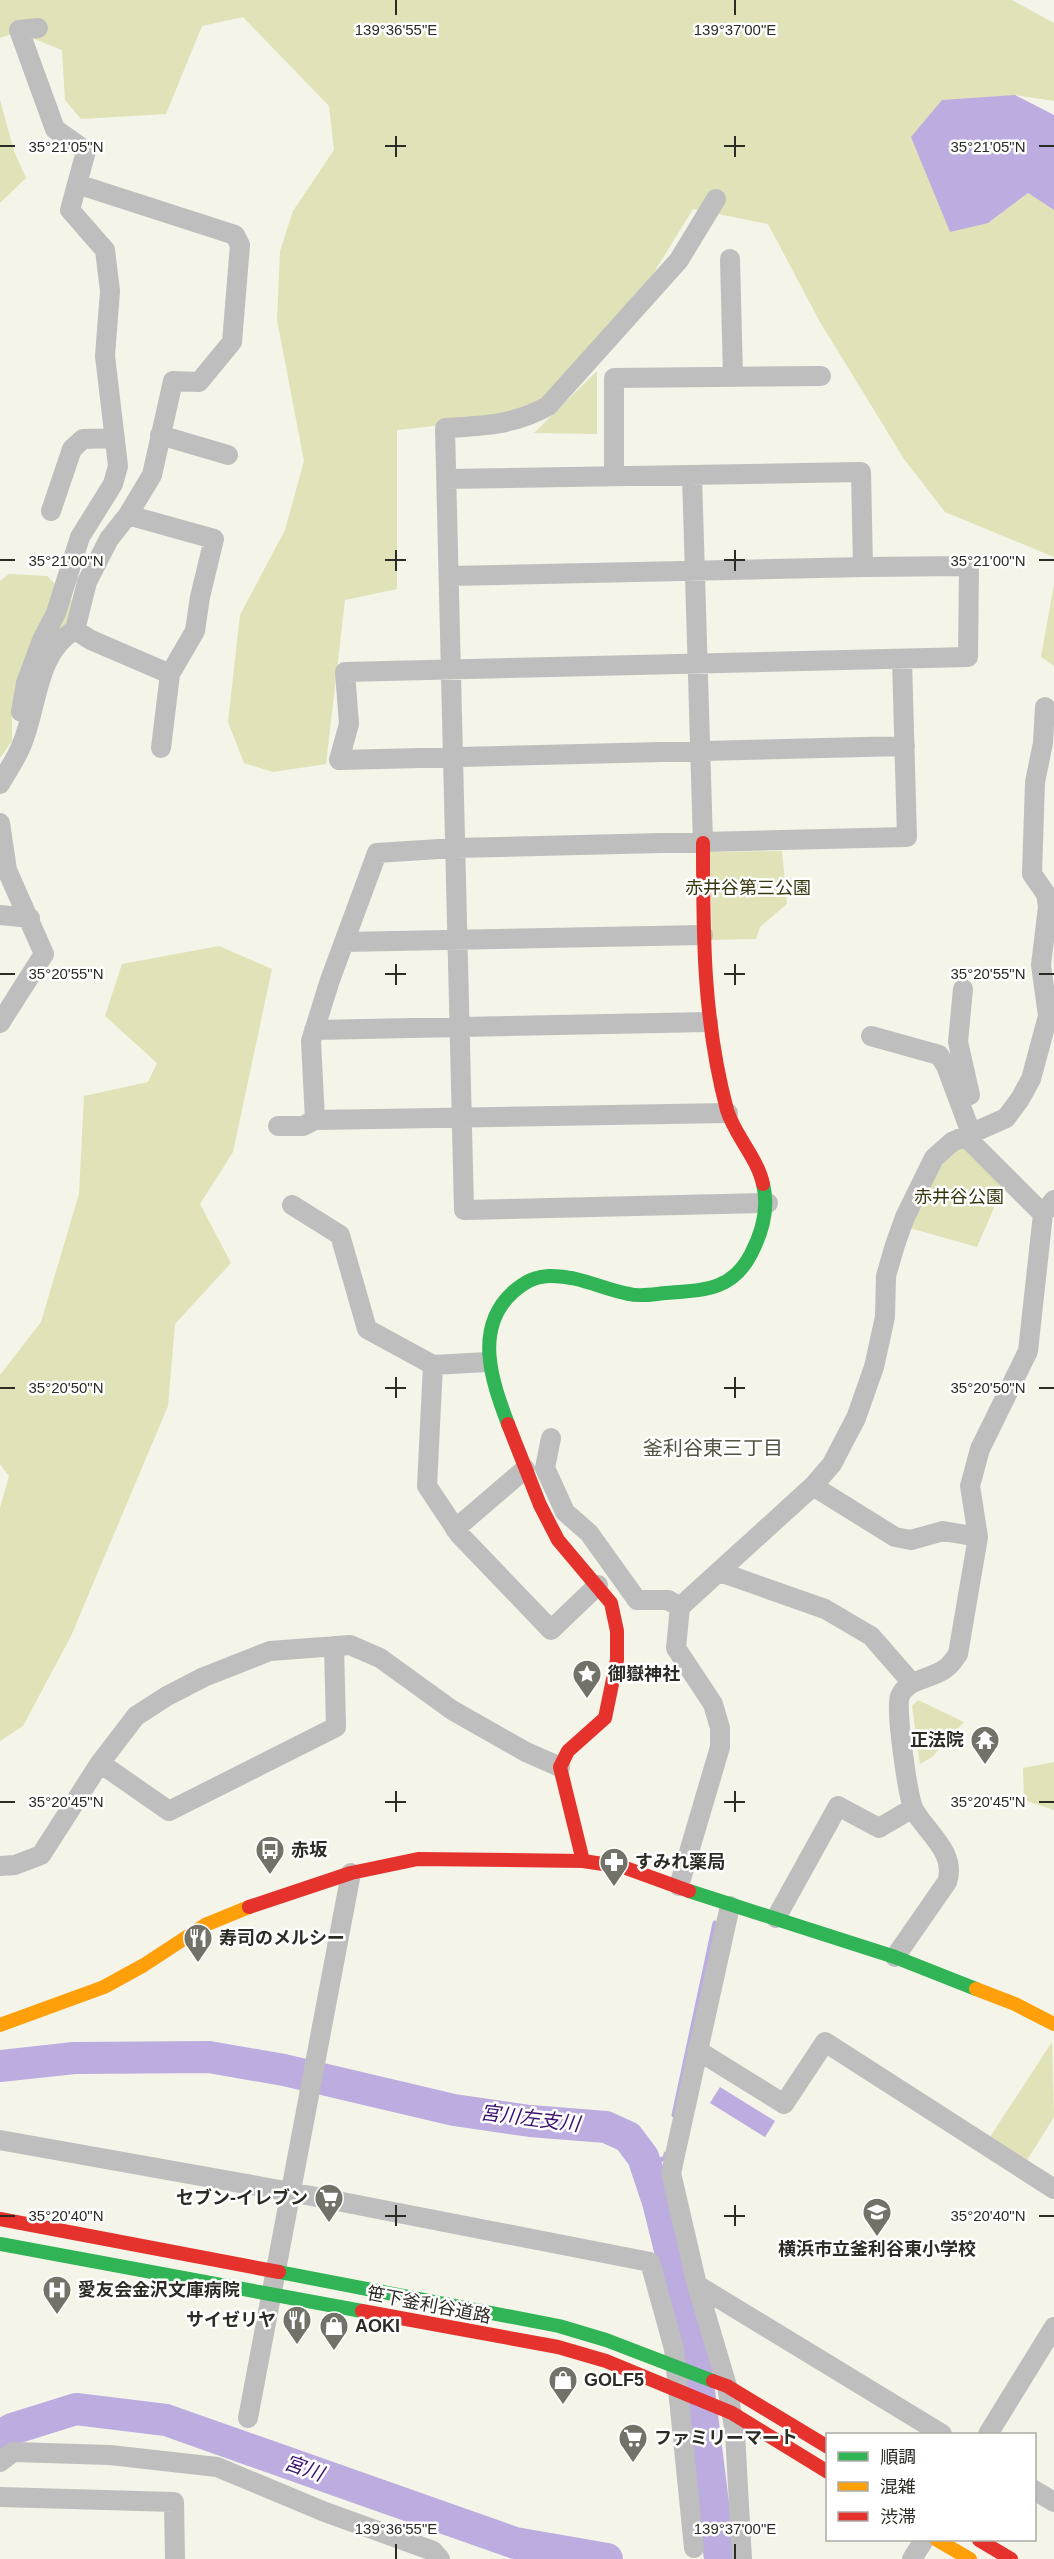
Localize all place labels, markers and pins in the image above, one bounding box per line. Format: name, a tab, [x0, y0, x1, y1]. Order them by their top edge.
place icon: 御嶽神社	[571, 1658, 603, 1700]
place label: 御嶽神社	[607, 1664, 680, 1684]
temple icon: 正法院	[969, 1724, 1001, 1766]
place label: 正法院	[910, 1730, 964, 1750]
bus stop icon: 赤坂	[254, 1834, 286, 1876]
place label: 赤坂	[291, 1840, 328, 1860]
pharmacy icon: すみれ薬局	[598, 1846, 630, 1888]
place label: すみれ薬局	[635, 1852, 725, 1872]
restaurant icon: 寿司のメルシー	[182, 1922, 214, 1964]
place label: 寿司のメルシー	[219, 1928, 345, 1948]
supermarket icon: セブン-イレブン	[313, 2182, 345, 2224]
place label: セブン-イレブン	[176, 2188, 308, 2208]
school or university icon: 横浜市立釜利谷東小学校	[861, 2196, 893, 2238]
place label: 横浜市立釜利谷東小学校	[778, 2239, 976, 2259]
hospital icon: 愛友会金沢文庫病院	[41, 2274, 73, 2316]
place label: 愛友会金沢文庫病院	[78, 2280, 240, 2300]
restaurant icon: サイゼリヤ	[281, 2304, 313, 2346]
place label: サイゼリヤ	[186, 2310, 276, 2330]
shop icon: AOKI	[318, 2310, 350, 2352]
place label: AOKI	[355, 2316, 400, 2336]
shop icon: GOLF5	[547, 2364, 579, 2406]
place label: GOLF5	[584, 2370, 644, 2390]
supermarket icon: ファミリーマート	[617, 2422, 649, 2464]
place label: ファミリーマート	[654, 2428, 798, 2448]

